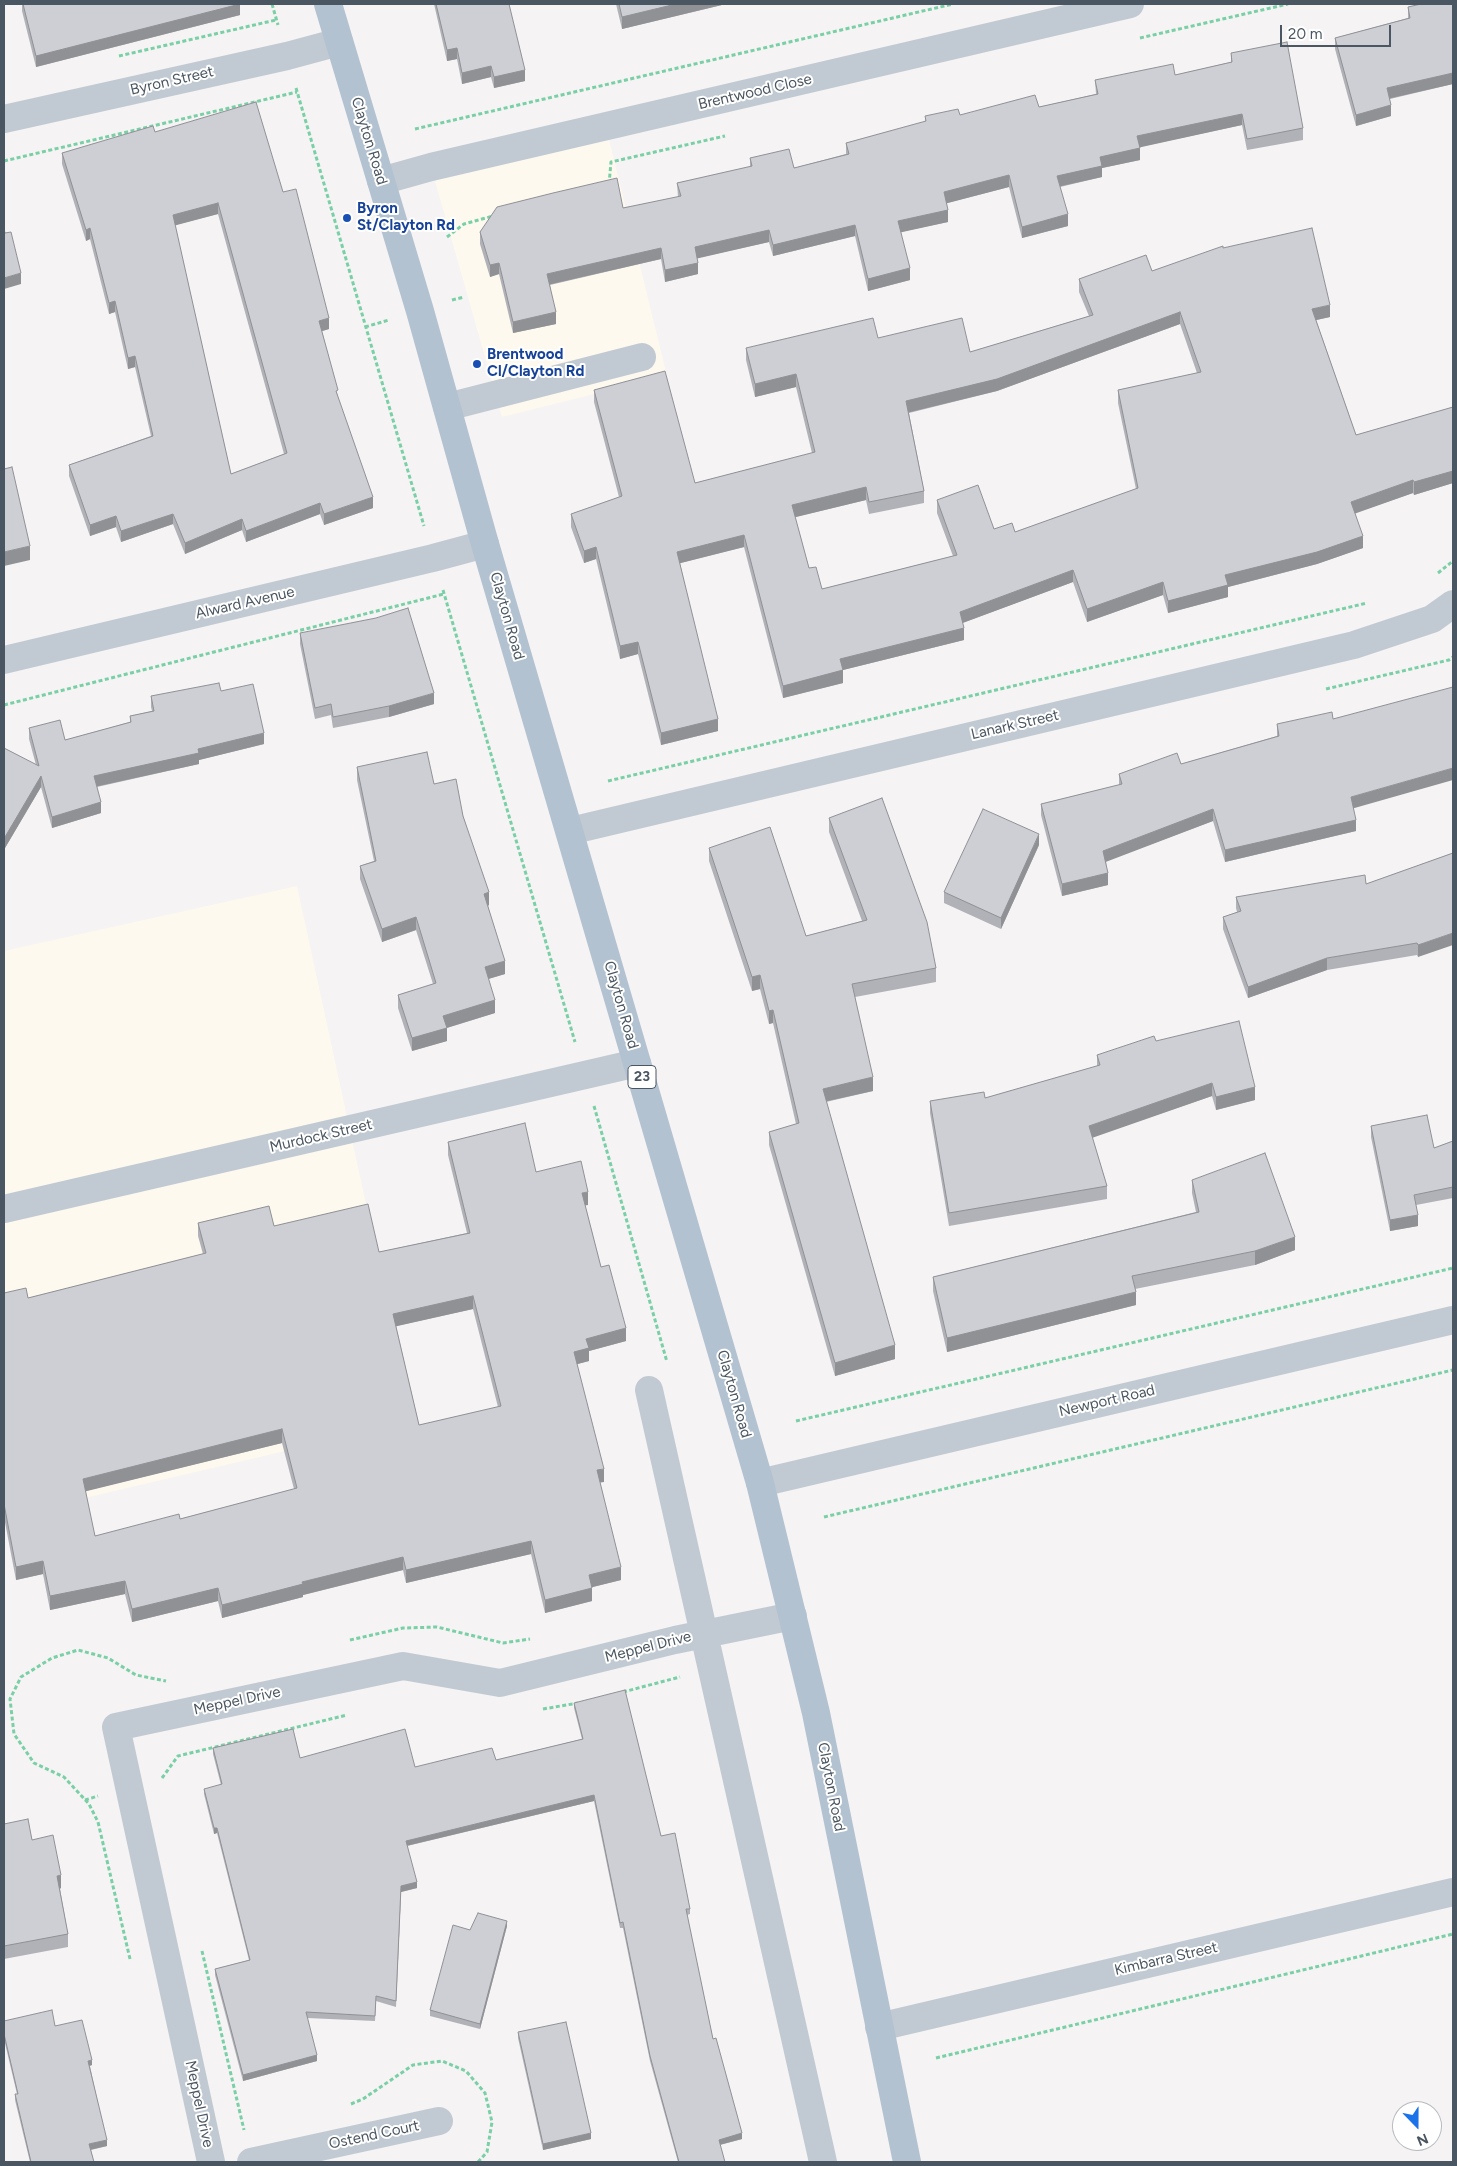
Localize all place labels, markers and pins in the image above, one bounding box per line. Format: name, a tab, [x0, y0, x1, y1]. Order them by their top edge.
place label: Byron St/Clayton Rd	[357, 200, 455, 235]
marker: Byron St/Clayton Rd	[341, 212, 353, 224]
place label: Brentwood Cl/Clayton Rd	[487, 346, 584, 381]
marker: Brentwood Cl/Clayton Rd	[471, 358, 483, 370]

